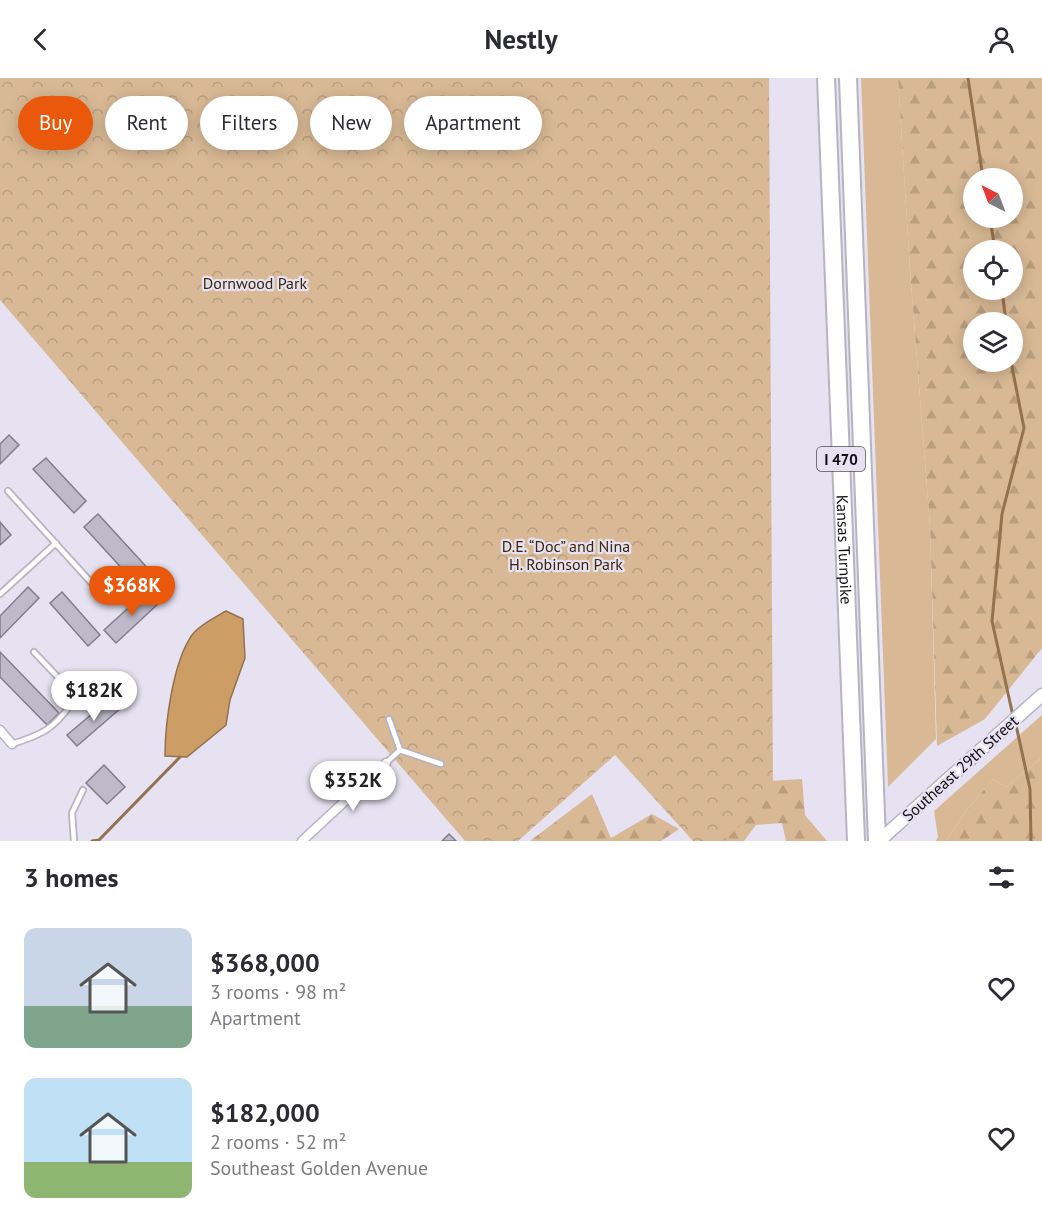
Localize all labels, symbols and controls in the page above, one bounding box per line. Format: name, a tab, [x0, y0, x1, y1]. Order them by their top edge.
text: Nestly	[484, 22, 558, 56]
icon: back	[24, 23, 57, 56]
icon: person	[985, 23, 1018, 56]
chip: Buy	[18, 96, 93, 150]
chip: Rent	[105, 96, 188, 150]
chip: Filters	[200, 96, 298, 150]
chip: New	[310, 96, 392, 150]
chip: Apartment	[404, 96, 542, 150]
north arrow	[963, 168, 1023, 228]
map controls	[963, 168, 1023, 372]
button: locate	[963, 240, 1023, 300]
park label: Dornwood Park	[203, 273, 307, 293]
button: layers	[963, 312, 1023, 372]
road number: I 470	[817, 447, 865, 471]
street label: Kansas Turnpike	[832, 494, 857, 605]
park label: D.E. “Doc” and Nina H. Robinson Park	[502, 536, 630, 574]
pin: $368K	[90, 566, 174, 617]
text: $368K	[103, 572, 161, 598]
pin: $182K	[52, 671, 136, 722]
text: $182K	[65, 677, 123, 703]
street label: Southeast 29th Street	[898, 710, 1023, 825]
pin: $352K	[311, 761, 395, 812]
text: $352K	[324, 767, 382, 793]
text: 3 homes	[24, 861, 119, 894]
icon: filters	[985, 861, 1018, 894]
text: $368,000	[210, 946, 320, 979]
icon: home	[72, 952, 144, 1024]
icon: heart	[985, 972, 1018, 1005]
text: 3 rooms · 98 m²	[210, 979, 346, 1005]
text: Apartment	[210, 1005, 301, 1031]
text: $182,000	[210, 1096, 320, 1129]
icon: home	[72, 1102, 144, 1174]
icon: heart	[985, 1122, 1018, 1155]
text: 2 rooms · 52 m²	[210, 1129, 346, 1155]
text: Southeast Golden Avenue	[210, 1155, 428, 1181]

